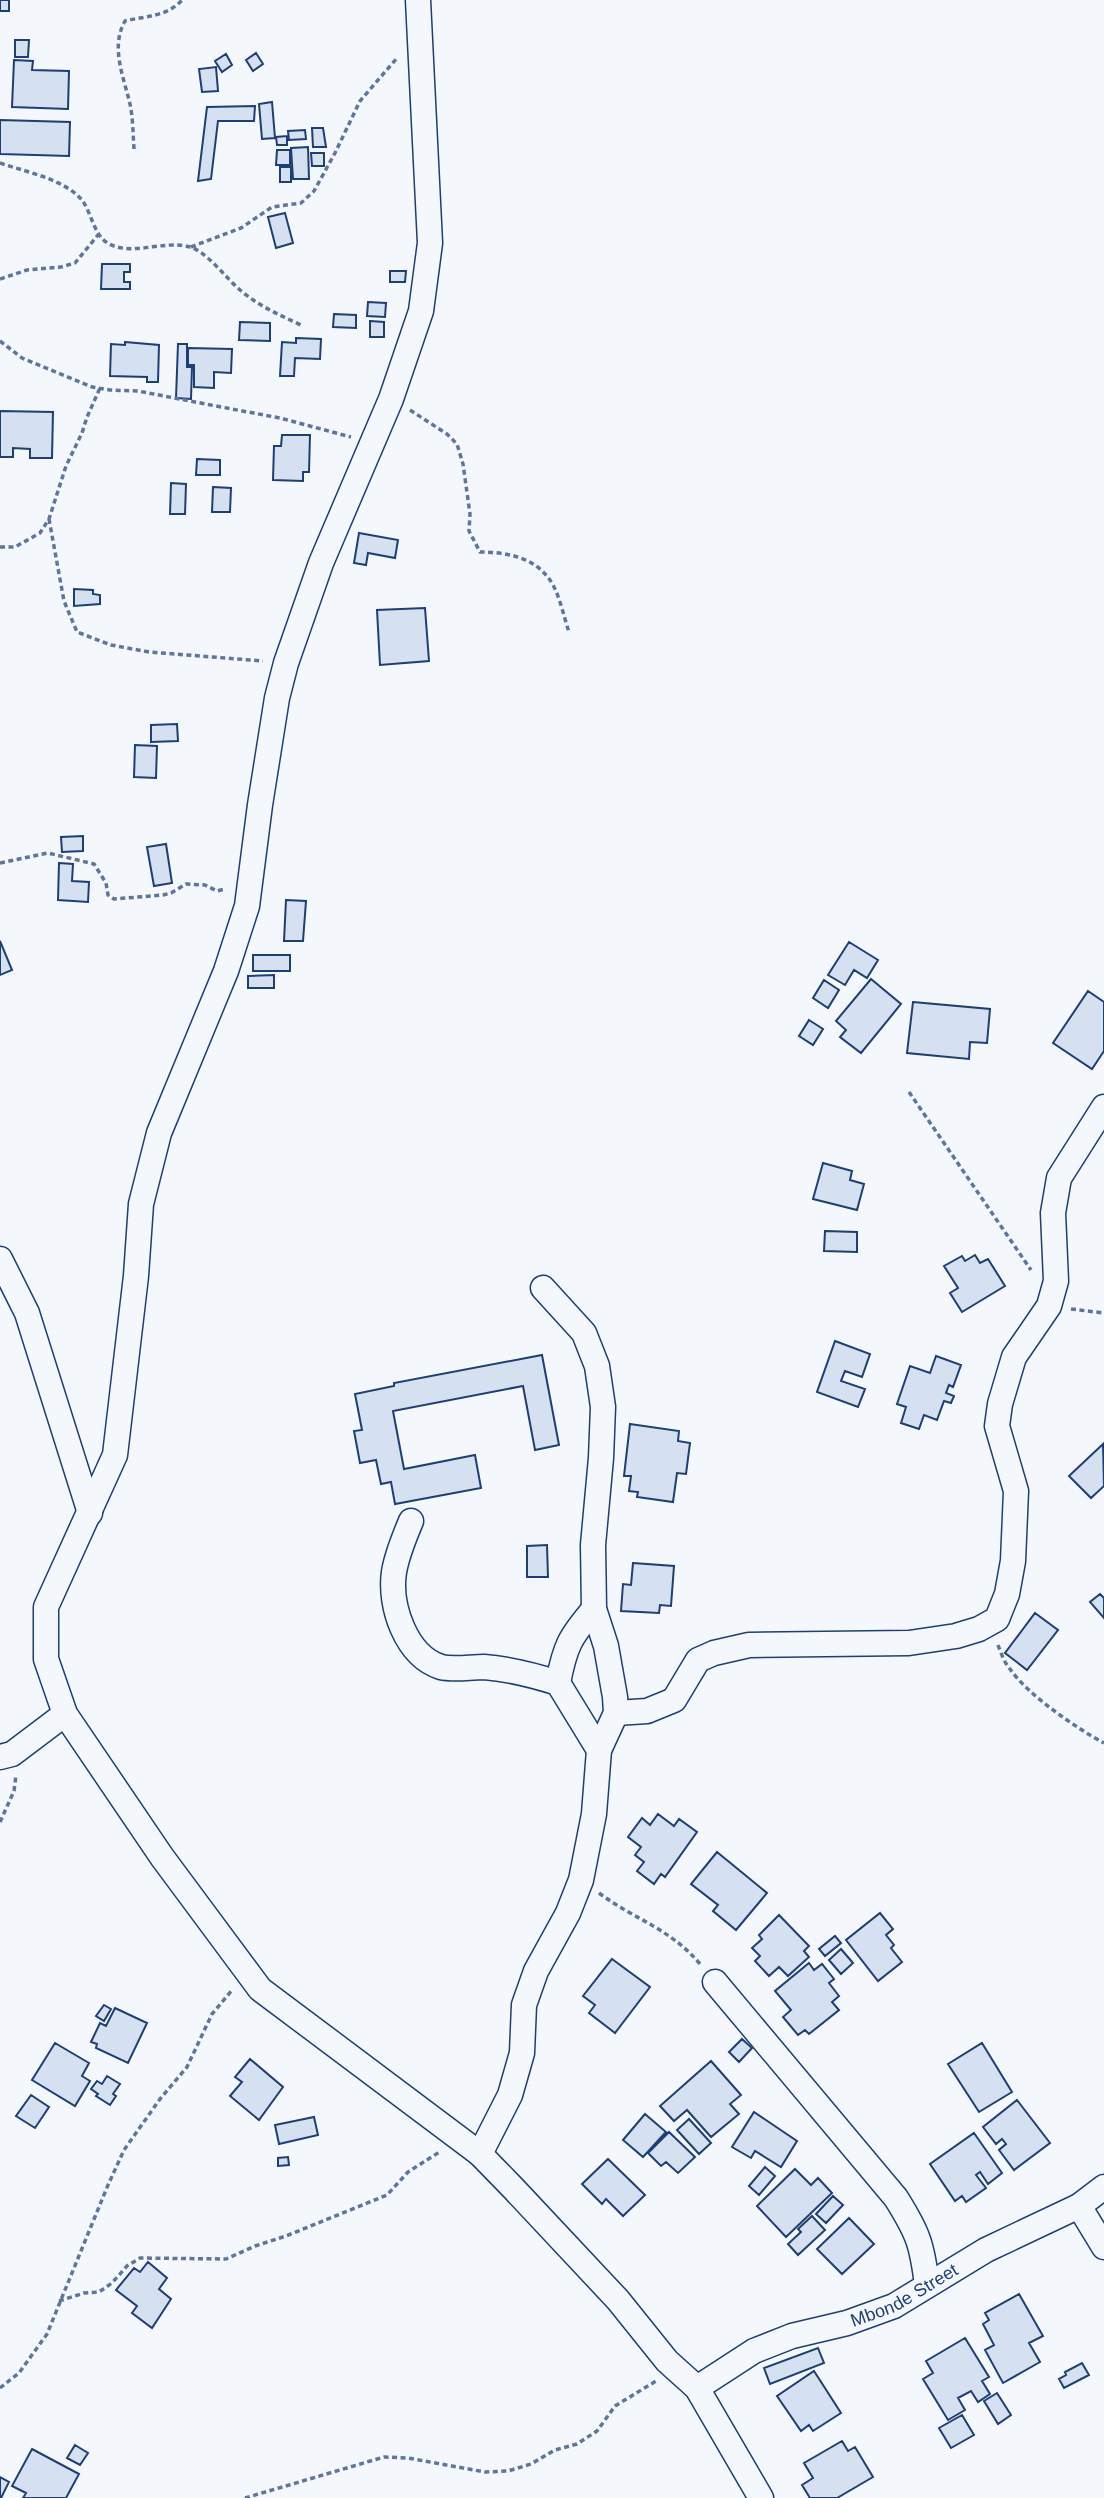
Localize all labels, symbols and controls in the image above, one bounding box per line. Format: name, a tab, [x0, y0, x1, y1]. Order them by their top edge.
street label: Mbonde Street	[848, 2260, 961, 2331]

